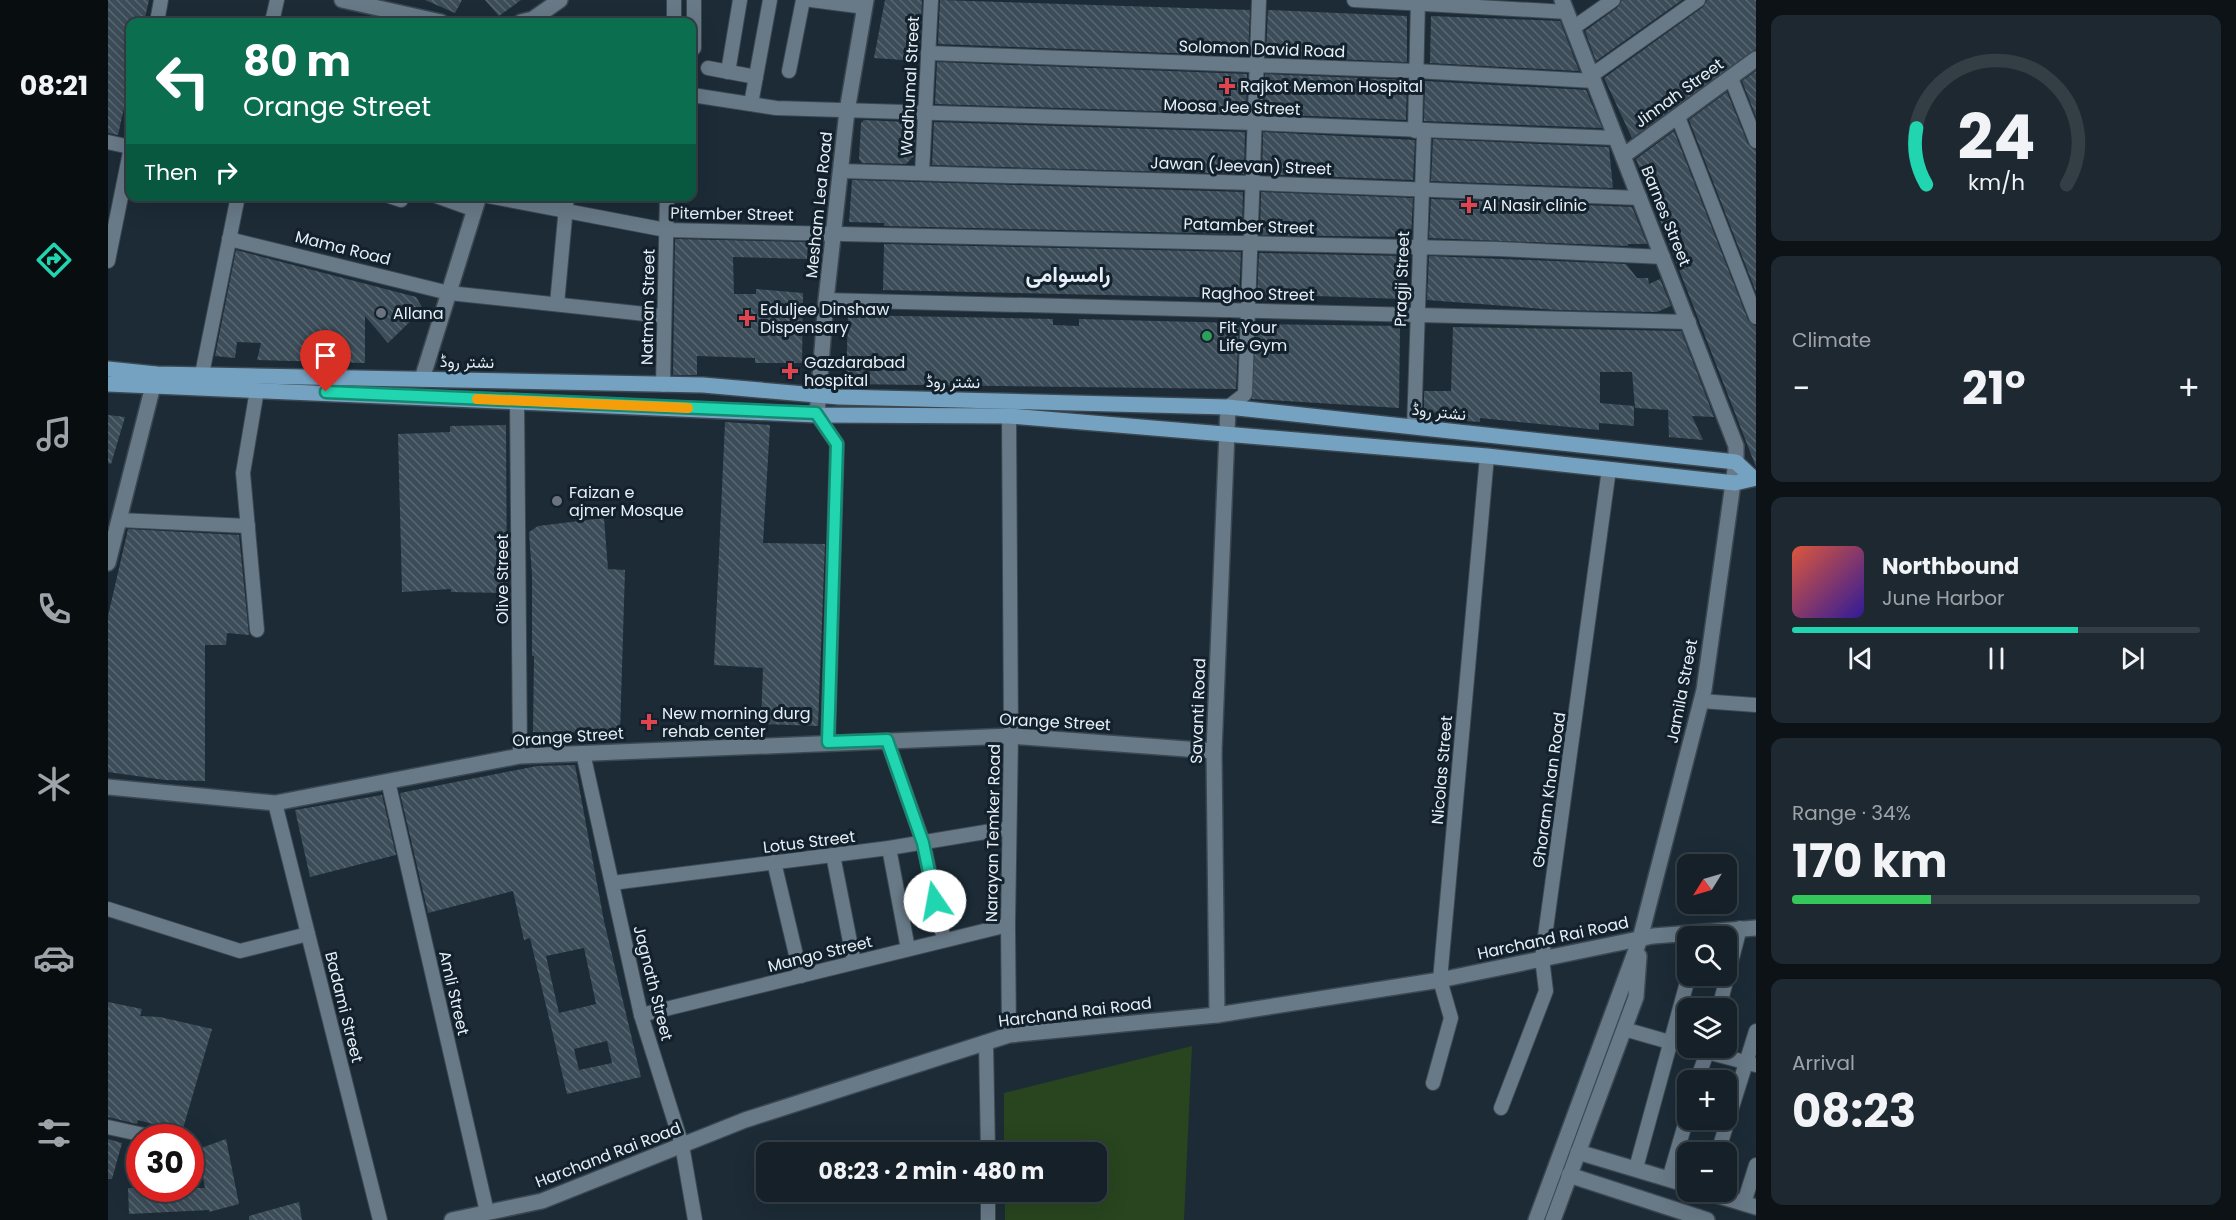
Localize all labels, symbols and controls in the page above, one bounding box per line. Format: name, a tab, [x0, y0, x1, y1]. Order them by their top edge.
street label: Wadhumal Street	[895, 15, 925, 157]
text: 80 m	[243, 32, 351, 91]
street label: Solomon David Road	[1178, 35, 1346, 63]
icon: left	[144, 42, 222, 120]
street label: Jinnah Street	[1630, 53, 1728, 133]
text: 08:21	[20, 67, 88, 104]
place label: Rajkot Memon Hospital	[1240, 75, 1423, 98]
marker: Rajkot Memon Hospital	[1218, 77, 1236, 95]
text: Orange Street	[243, 88, 431, 125]
street label: Moosa Jee Street	[1163, 93, 1301, 121]
text: 24	[1957, 93, 2035, 181]
street label: Mesham Lea Road	[800, 131, 838, 279]
street label: Jawan (Jeevan) Street	[1150, 151, 1332, 181]
icon: right	[210, 156, 243, 189]
text: Then	[144, 157, 198, 188]
street label: Barnes Street	[1635, 162, 1697, 270]
text: km/h	[1967, 167, 2025, 198]
place label: Al Nasir clinic	[1482, 194, 1587, 217]
marker: Al Nasir clinic	[1460, 196, 1478, 214]
street label: Pitember Street	[670, 201, 794, 227]
street label: Patamber Street	[1183, 212, 1315, 240]
street label: Mama Road	[293, 225, 393, 271]
street label: Pragji Street	[1389, 231, 1415, 327]
icon: directions	[33, 239, 75, 281]
street label: Natman Street	[635, 248, 661, 365]
district label: رامسوامی	[1025, 259, 1111, 290]
street label: Raghoo Street	[1201, 282, 1315, 306]
place label: Eduljee Dinshaw Dispensary	[760, 298, 889, 339]
place label: Allana	[393, 302, 444, 325]
marker: Allana	[374, 306, 388, 320]
marker: Eduljee Dinshaw Dispensary	[738, 309, 756, 327]
place label: Fit Your Life Gym	[1219, 316, 1287, 357]
text: Climate	[1792, 326, 1871, 354]
marker: Fit Your Life Gym	[1200, 329, 1214, 343]
pin	[300, 330, 351, 392]
icon: arrive	[309, 339, 342, 372]
street label: نشتر روڈ	[440, 350, 494, 374]
place label: Gazdarabad hospital	[804, 351, 905, 392]
text: 21°	[1962, 357, 2026, 420]
marker: Gazdarabad hospital	[781, 362, 799, 380]
text: −	[1792, 365, 1810, 412]
text: +	[2177, 365, 2200, 412]
street label: نشتر روڈ	[926, 370, 980, 394]
street label: نشتر روڈ	[1411, 398, 1467, 426]
icon: music	[33, 413, 75, 455]
place label: Faizan e ajmer Mosque	[569, 481, 684, 522]
marker: Faizan e ajmer Mosque	[550, 494, 564, 508]
street label: Olive Street	[491, 534, 514, 624]
text: Northbound	[1882, 551, 2019, 582]
text: June Harbor	[1882, 584, 2005, 612]
icon: phone	[33, 588, 75, 630]
street label: Jamila Street	[1661, 637, 1703, 745]
icon: previous	[1844, 642, 1877, 675]
icon: pause	[1980, 642, 2013, 675]
icon: next	[2116, 642, 2149, 675]
street label: Savanti Road	[1185, 658, 1211, 764]
place label: New morning durg rehab center	[662, 702, 811, 743]
street label: Orange Street	[999, 708, 1111, 736]
street label: Ghoram Khan Road	[1527, 711, 1571, 869]
marker: New morning durg rehab center	[640, 713, 658, 731]
street label: Nicolas Street	[1426, 714, 1458, 825]
street label: Orange Street	[512, 722, 625, 752]
street label: Narayan Temker Road	[980, 744, 1006, 922]
icon: climate	[33, 763, 75, 805]
text: Range · 34%	[1792, 799, 1911, 827]
street label: Lotus Street	[762, 825, 857, 859]
text: 170 km	[1792, 830, 1947, 893]
north arrow	[1677, 854, 1737, 914]
map controls	[1677, 854, 1737, 1202]
position arrow	[903, 869, 967, 933]
street label: Harchand Rai Road	[1475, 911, 1631, 965]
street label: Jagnath Street	[628, 923, 679, 1043]
button: search	[1677, 926, 1737, 986]
street label: Mango Street	[765, 930, 875, 978]
icon: car	[33, 937, 75, 979]
street label: Amli Street	[433, 948, 475, 1038]
street label: Badami Street	[319, 949, 369, 1065]
street label: Harchand Rai Road	[997, 991, 1153, 1033]
button: layers	[1677, 998, 1737, 1058]
text: Arrival	[1792, 1049, 1855, 1077]
button: +	[1677, 1070, 1737, 1130]
text: 08:23	[1792, 1080, 1916, 1143]
icon: filters	[33, 1112, 75, 1154]
street label: Harchand Rai Road	[532, 1117, 684, 1193]
speed limit sign: 30	[126, 1124, 204, 1202]
button: −	[1677, 1142, 1737, 1202]
text: 08:23 · 2 min · 480 m	[819, 1156, 1044, 1187]

